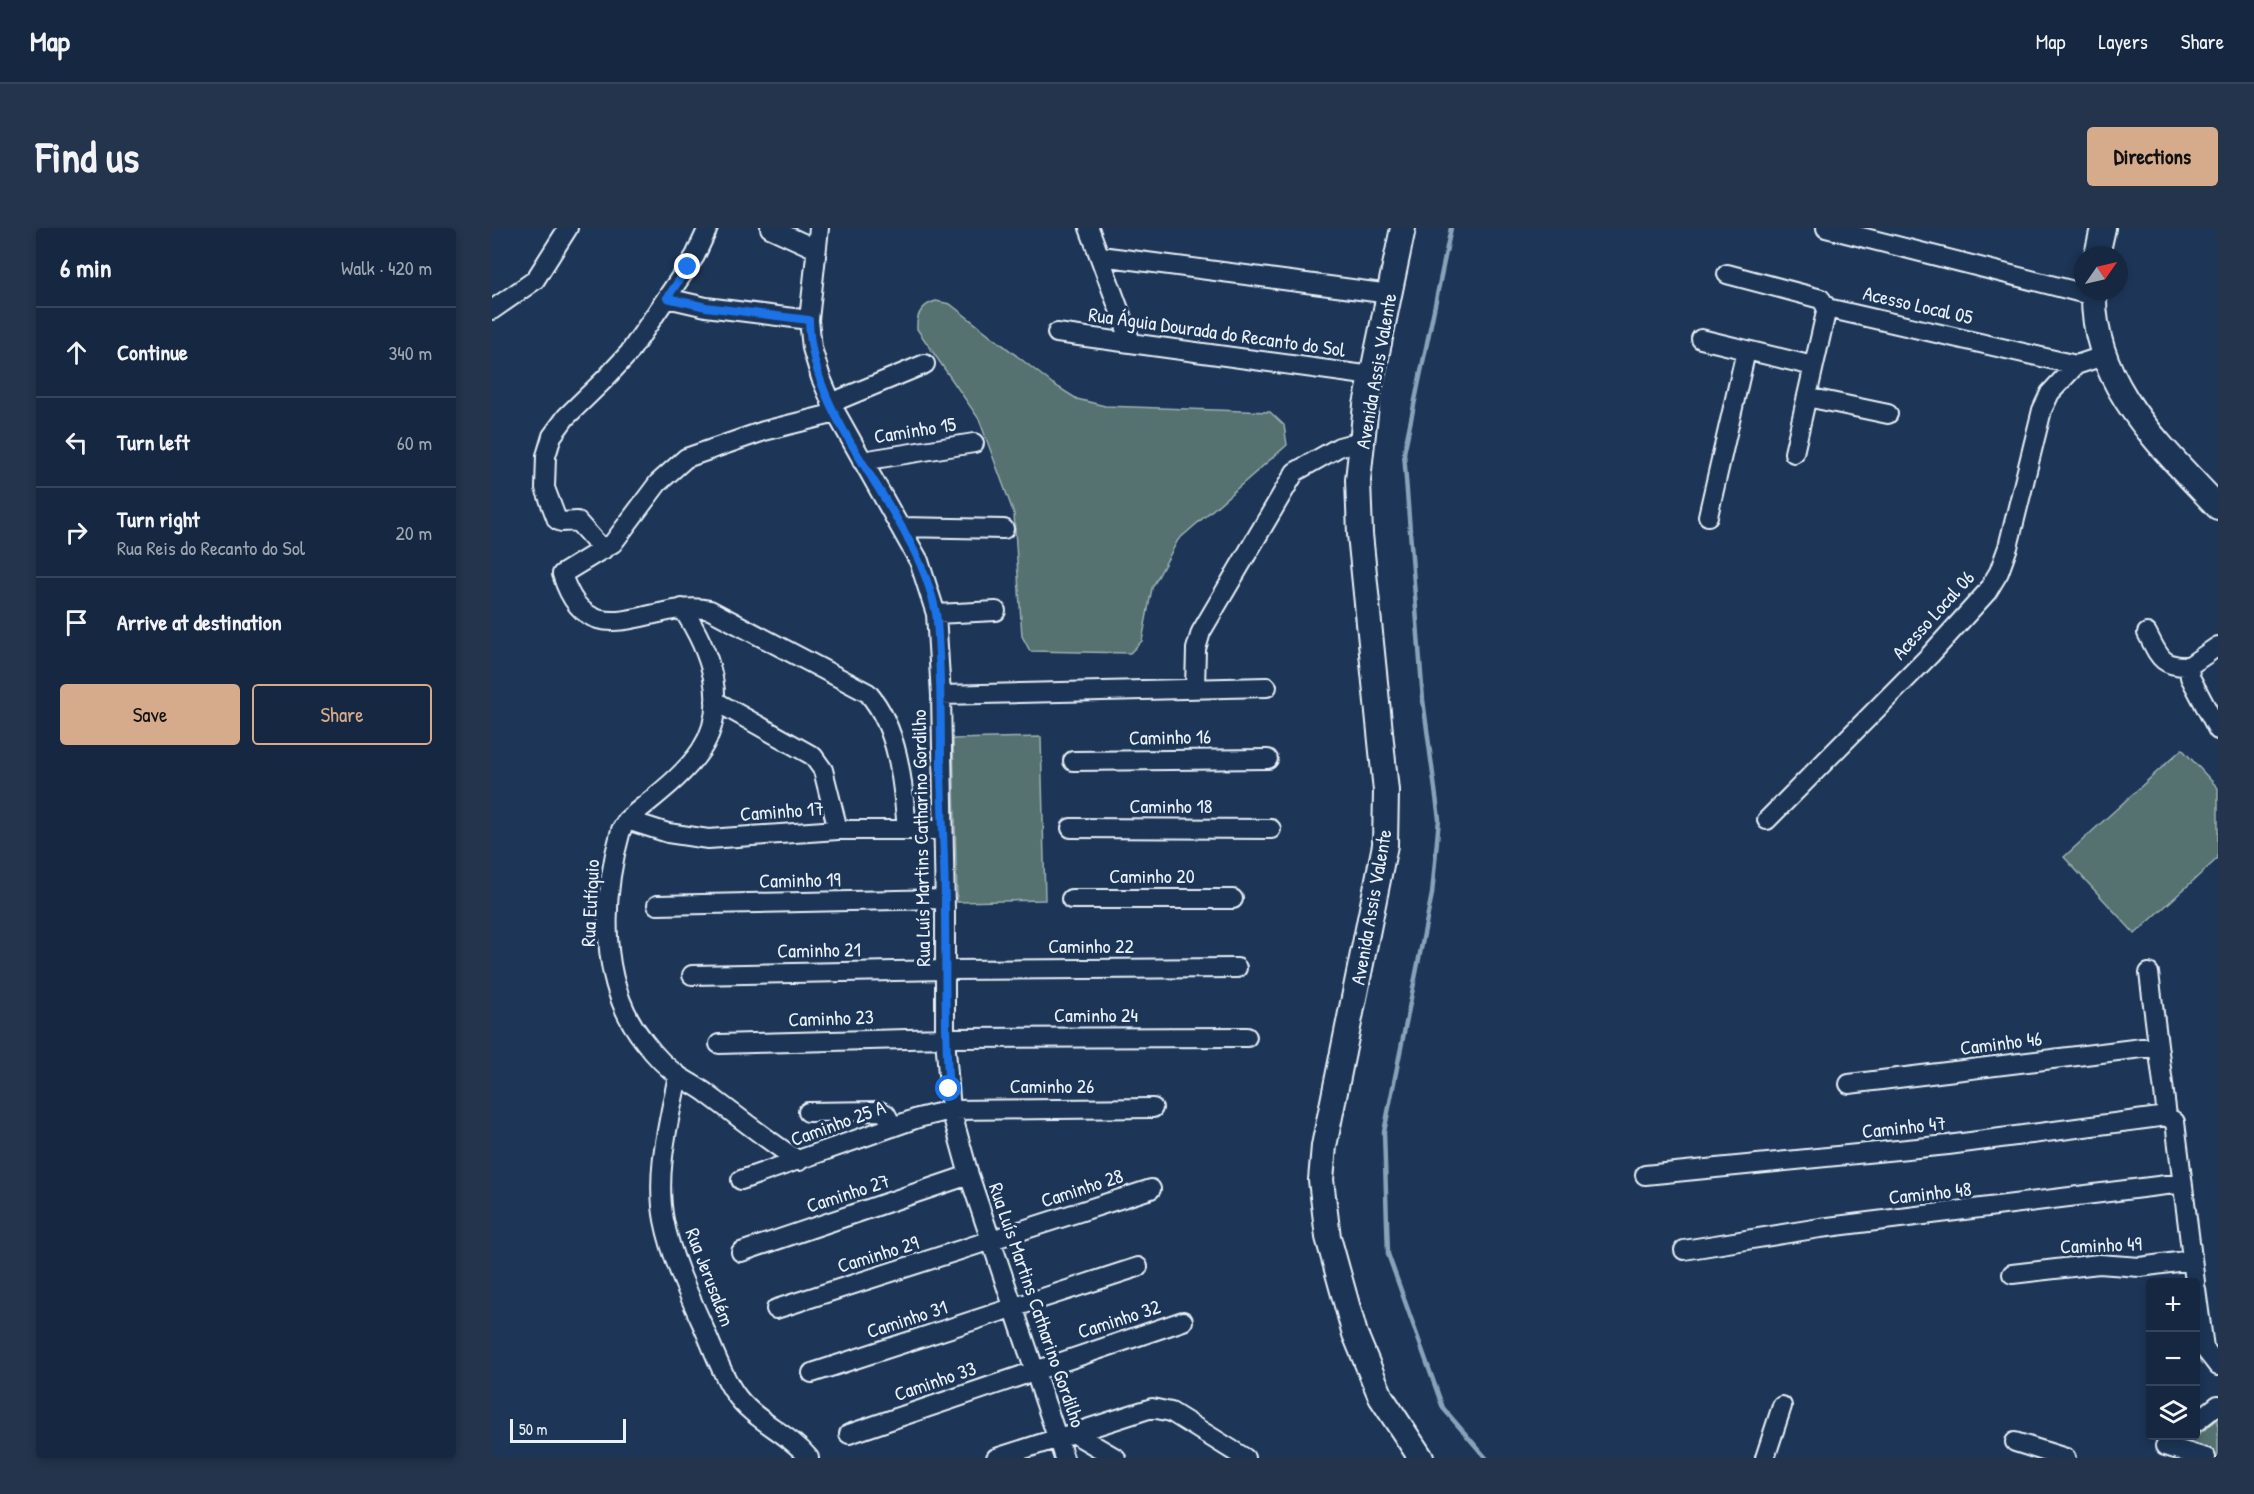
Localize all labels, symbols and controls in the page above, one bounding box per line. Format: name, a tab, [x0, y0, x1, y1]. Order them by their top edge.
text: Map	[30, 22, 70, 60]
text: Map	[2036, 27, 2065, 56]
text: Layers	[2098, 27, 2148, 56]
text: Share	[2181, 27, 2224, 56]
button: Directions	[2087, 127, 2218, 186]
text: Find us	[36, 128, 139, 185]
north arrow	[2074, 246, 2128, 300]
text: 6 min	[60, 250, 112, 285]
route end	[674, 253, 700, 279]
text: Walk · 420 m	[341, 254, 432, 281]
street label: Acesso Local 05	[1861, 279, 1976, 330]
street label: Avenida Assis Valente	[1349, 291, 1402, 451]
street label: Rua Águia Dourada do Recanto do Sol	[1087, 300, 1348, 363]
icon: ahead	[60, 336, 93, 369]
text: Continue	[117, 337, 188, 367]
text: 340 m	[388, 339, 432, 366]
street label: Caminho 15	[872, 410, 958, 449]
icon: left	[60, 426, 93, 459]
text: Turn left	[117, 427, 190, 457]
text: 60 m	[397, 429, 432, 456]
text: Turn right	[117, 504, 200, 534]
icon: right	[60, 516, 93, 549]
text: 20 m	[395, 519, 432, 546]
text: Rua Reis do Recanto do Sol	[117, 534, 305, 561]
street label: Acesso Local 06	[1885, 564, 1980, 665]
icon: arrive	[60, 606, 93, 639]
text: Arrive at destination	[117, 607, 282, 637]
button: Save	[60, 684, 240, 745]
button: Share	[252, 684, 432, 745]
street label: Rua Luís Martins Catharino Gordilho	[905, 709, 936, 967]
street label: Caminho 16	[1129, 722, 1211, 751]
street label: Caminho 18	[1130, 792, 1212, 819]
street label: Caminho 17	[739, 794, 825, 827]
street label: Avenida Assis Valente	[1344, 827, 1397, 987]
street label: Rua Eutíquio	[574, 859, 605, 947]
street label: Caminho 20	[1109, 862, 1195, 889]
street label: Caminho 19	[759, 865, 841, 894]
street label: Caminho 22	[1048, 932, 1134, 959]
street label: Caminho 21	[777, 935, 861, 964]
street label: Caminho 24	[1054, 1001, 1138, 1028]
street label: Caminho 23	[788, 1003, 874, 1032]
street label: Caminho 46	[1958, 1024, 2044, 1061]
street label: Caminho 26	[1010, 1072, 1094, 1099]
route start	[935, 1075, 961, 1101]
street label: Caminho 25 A	[787, 1093, 889, 1152]
street label: Caminho 47	[1861, 1109, 1947, 1144]
street label: Caminho 28	[1037, 1162, 1126, 1213]
street label: Caminho 27	[803, 1166, 893, 1219]
street label: Caminho 48	[1887, 1175, 1973, 1210]
street label: Rua Luís Martins Catharino Gordilho	[983, 1179, 1092, 1431]
street label: Rua Jerusalém	[679, 1224, 742, 1330]
street label: Caminho 29	[834, 1228, 922, 1279]
street label: Caminho 49	[2060, 1230, 2142, 1259]
map controls	[2146, 1278, 2200, 1440]
button: +	[2146, 1278, 2200, 1332]
street label: Caminho 32	[1074, 1292, 1164, 1345]
street label: Caminho 31	[863, 1293, 951, 1344]
button: −	[2146, 1332, 2200, 1386]
street label: Caminho 33	[890, 1354, 979, 1407]
button: layers	[2146, 1386, 2200, 1440]
scale bar	[510, 1416, 626, 1444]
text: 50 m	[519, 1418, 548, 1440]

